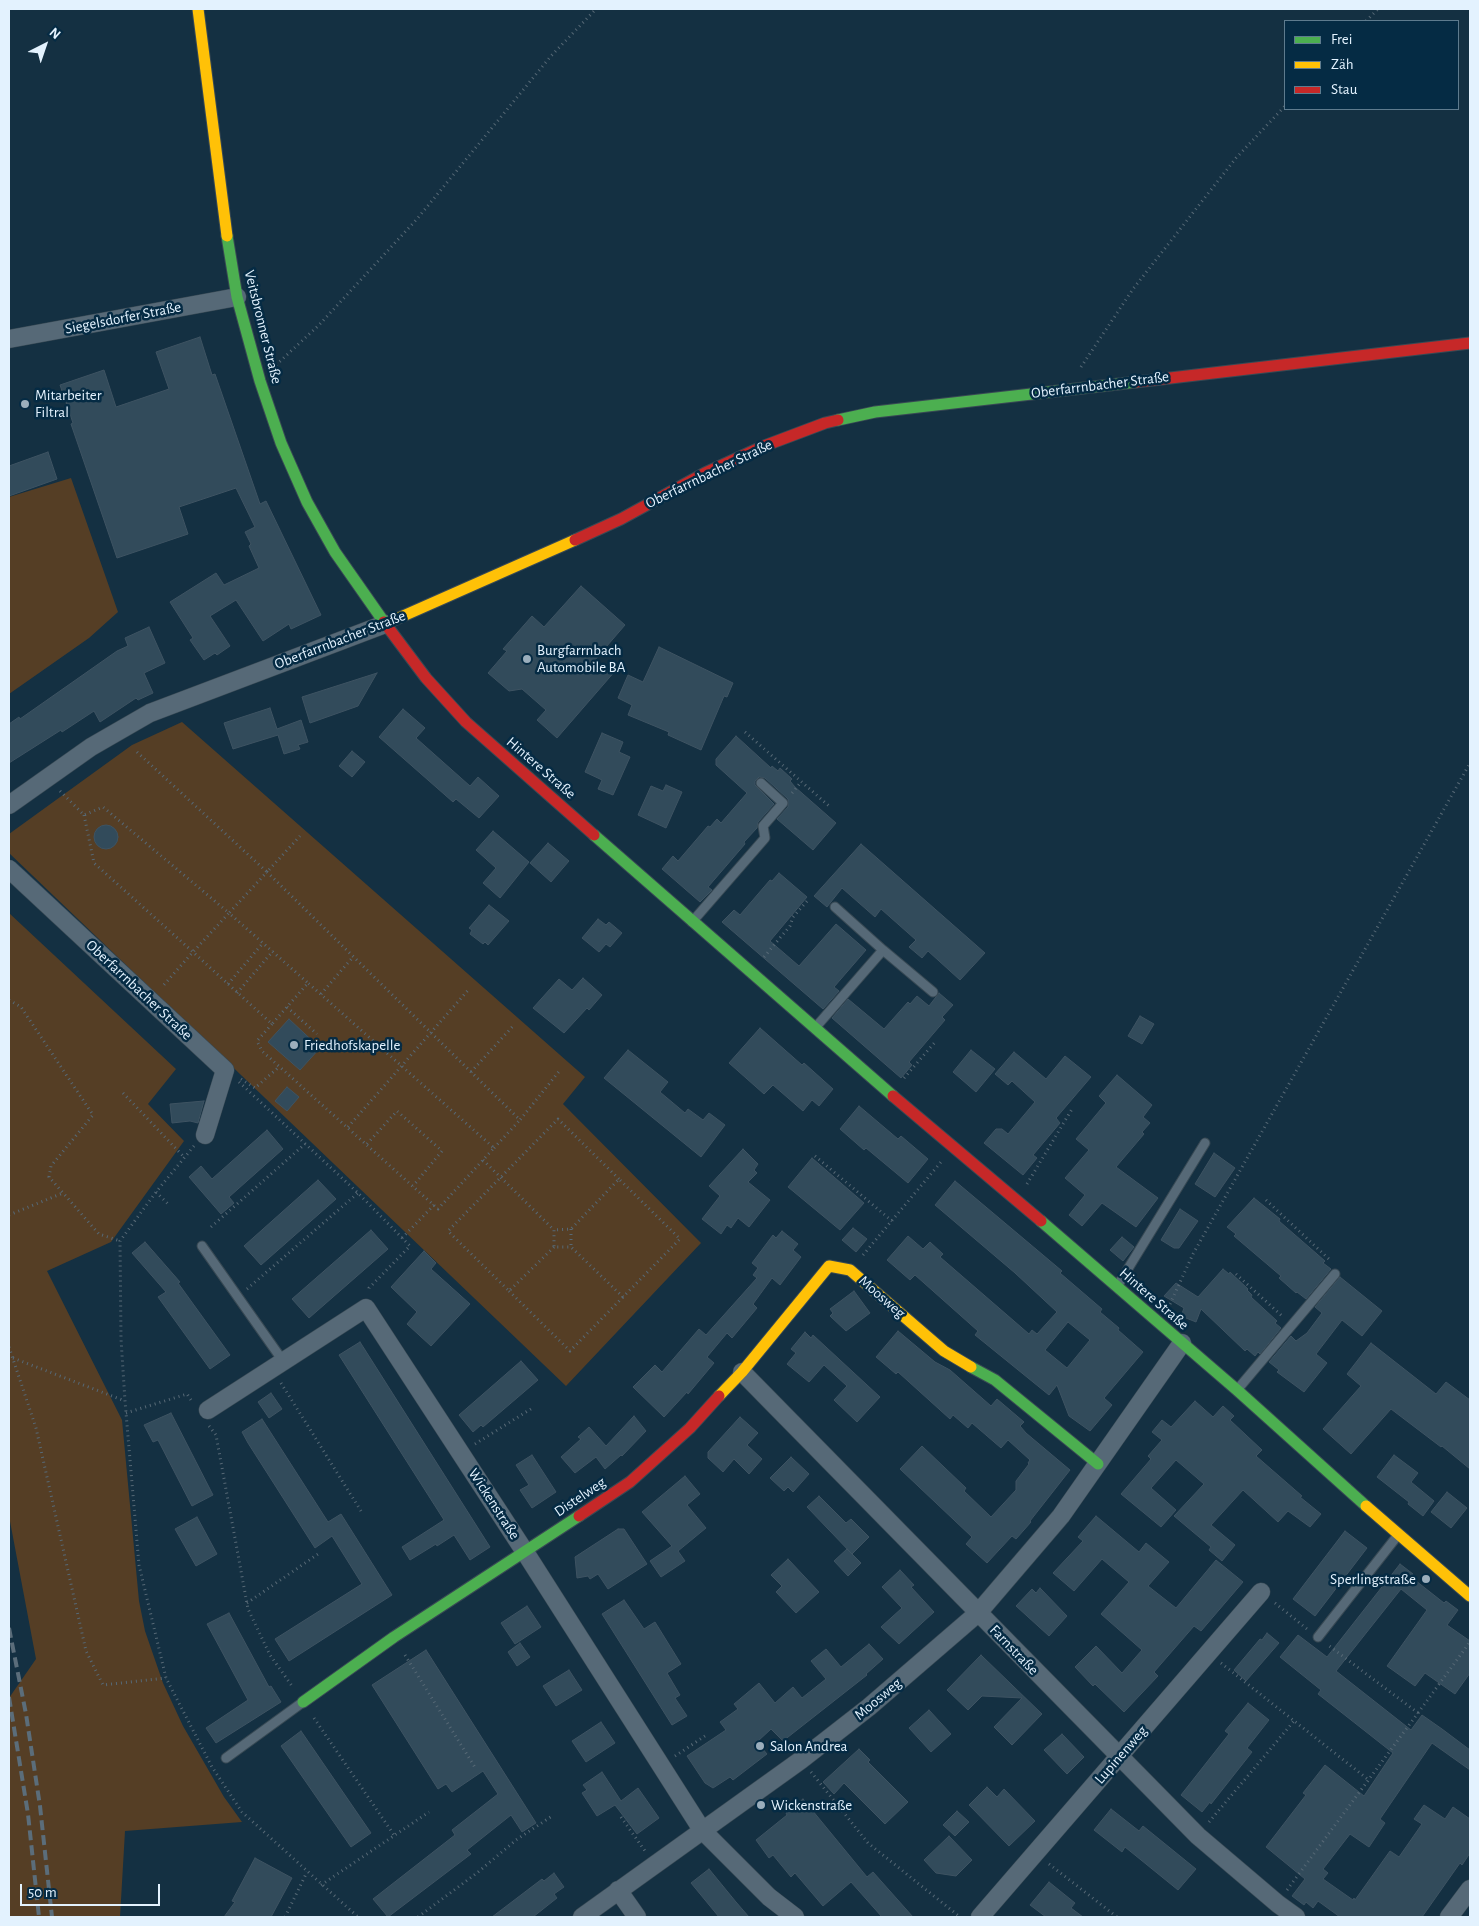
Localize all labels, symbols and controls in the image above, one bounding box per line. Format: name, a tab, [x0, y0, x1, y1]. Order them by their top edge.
north arrow	[20, 20, 70, 70]
legend	[1284, 20, 1459, 110]
text: N	[47, 25, 63, 42]
text: Frei	[1331, 32, 1352, 47]
text: Zäh	[1331, 57, 1354, 72]
text: Stau	[1331, 82, 1357, 97]
street label: Veitsbronner Straße	[240, 268, 286, 386]
street label: Siegelsdorfer Straße	[63, 298, 183, 338]
street label: Oberfarrnbacher Straße	[1030, 368, 1170, 402]
place label: Mitarbeiter Filtral	[35, 386, 101, 421]
marker: Mitarbeiter Filtral	[19, 398, 31, 410]
street label: Oberfarrnbacher Straße	[643, 435, 775, 513]
street label: Oberfarrnbacher Straße	[272, 607, 408, 673]
place label: Burgfarrnbach Automobile BA	[537, 641, 625, 676]
marker: Burgfarrnbach Automobile BA	[521, 653, 533, 665]
street label: Hintere Straße	[503, 733, 579, 803]
street label: Oberfarrnbacher Straße	[82, 936, 196, 1044]
place label: Friedhofskapelle	[304, 1036, 400, 1054]
marker: Friedhofskapelle	[288, 1039, 300, 1051]
street label: Hintere Straße	[1116, 1264, 1192, 1334]
street label: Moosweg	[855, 1272, 909, 1322]
street label: Wickenstraße	[464, 1465, 524, 1543]
street label: Distelweg	[551, 1473, 609, 1521]
place label: Sperlingstraße	[1330, 1570, 1416, 1588]
marker: Sperlingstraße	[1420, 1573, 1432, 1585]
street label: Farnstraße	[986, 1621, 1042, 1679]
street label: Moosweg	[851, 1674, 905, 1724]
street label: Lupinenweg	[1091, 1722, 1151, 1788]
place label: Salon Andrea	[770, 1737, 848, 1755]
marker: Salon Andrea	[754, 1740, 766, 1752]
place label: Wickenstraße	[771, 1796, 852, 1814]
marker: Wickenstraße	[755, 1799, 767, 1811]
scale bar	[22, 1874, 162, 1906]
text: 50 m	[28, 1885, 57, 1900]

